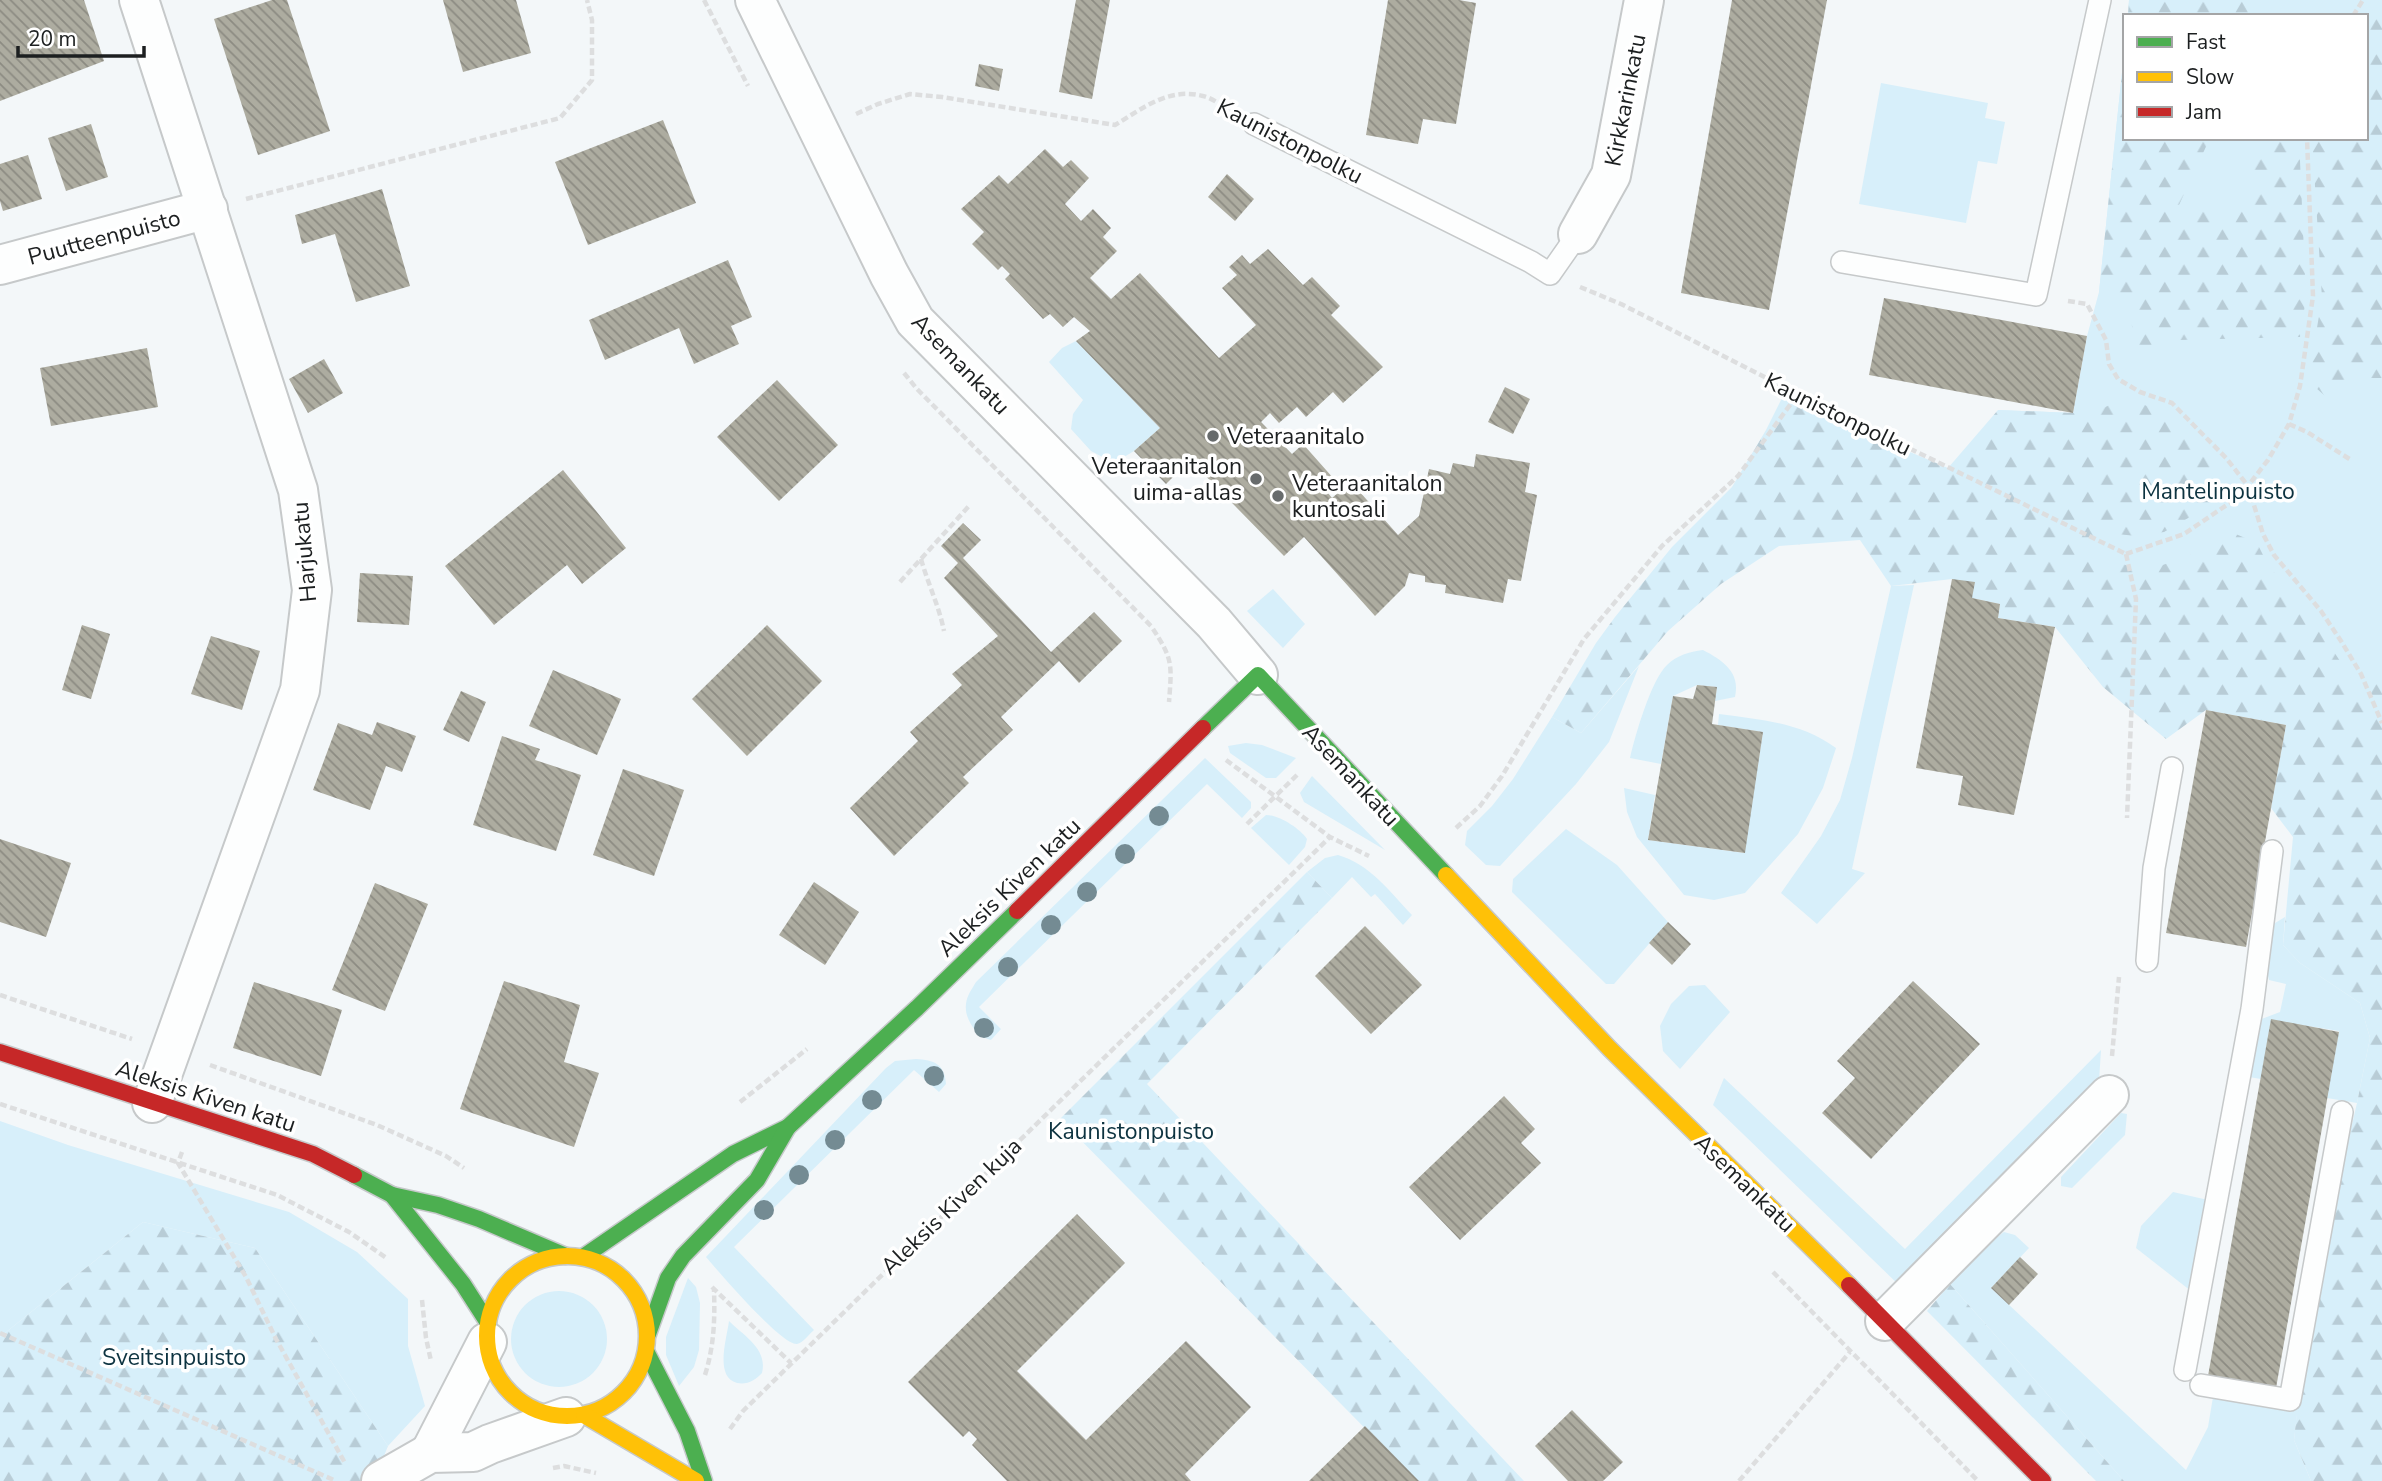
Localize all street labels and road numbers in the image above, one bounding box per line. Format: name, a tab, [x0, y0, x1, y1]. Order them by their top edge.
street label: Kirkkarinkatu	[1597, 31, 1654, 169]
street label: Kaunistonpolku	[1211, 91, 1368, 192]
street label: Puutteenpuisto	[24, 202, 184, 273]
street label: Asemankatu	[905, 307, 1017, 422]
street label: Kaunistonpolku	[1759, 365, 1916, 463]
street label: Harjukatu	[285, 500, 324, 604]
street label: Asemankatu	[1295, 717, 1406, 833]
street label: Aleksis Kiven katu	[931, 811, 1088, 964]
street label: Aleksis Kiven katu	[112, 1053, 300, 1140]
street label: Asemankatu	[1687, 1127, 1802, 1239]
street label: Aleksis Kiven kuja	[874, 1131, 1029, 1282]

